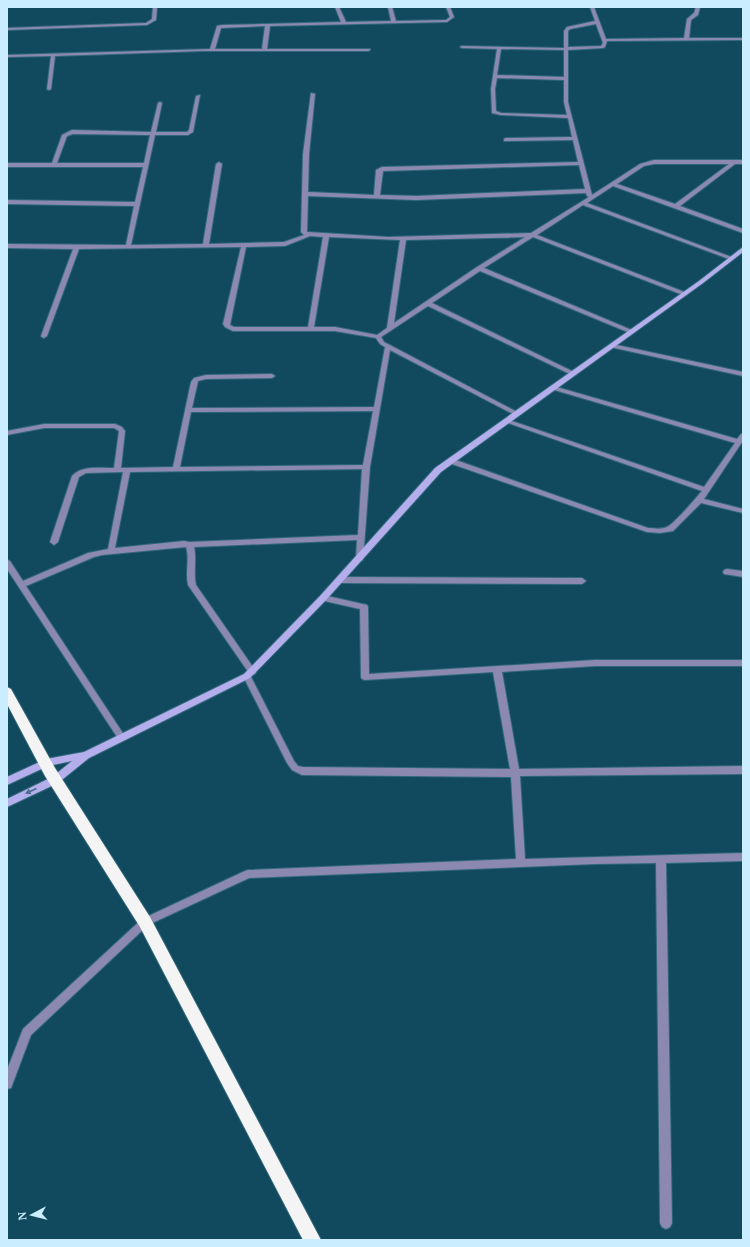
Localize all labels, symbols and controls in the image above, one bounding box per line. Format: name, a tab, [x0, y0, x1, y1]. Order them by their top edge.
one-way arrow	[26, 788, 37, 794]
north arrow	[12, 1195, 52, 1235]
text: N	[15, 1211, 30, 1221]

